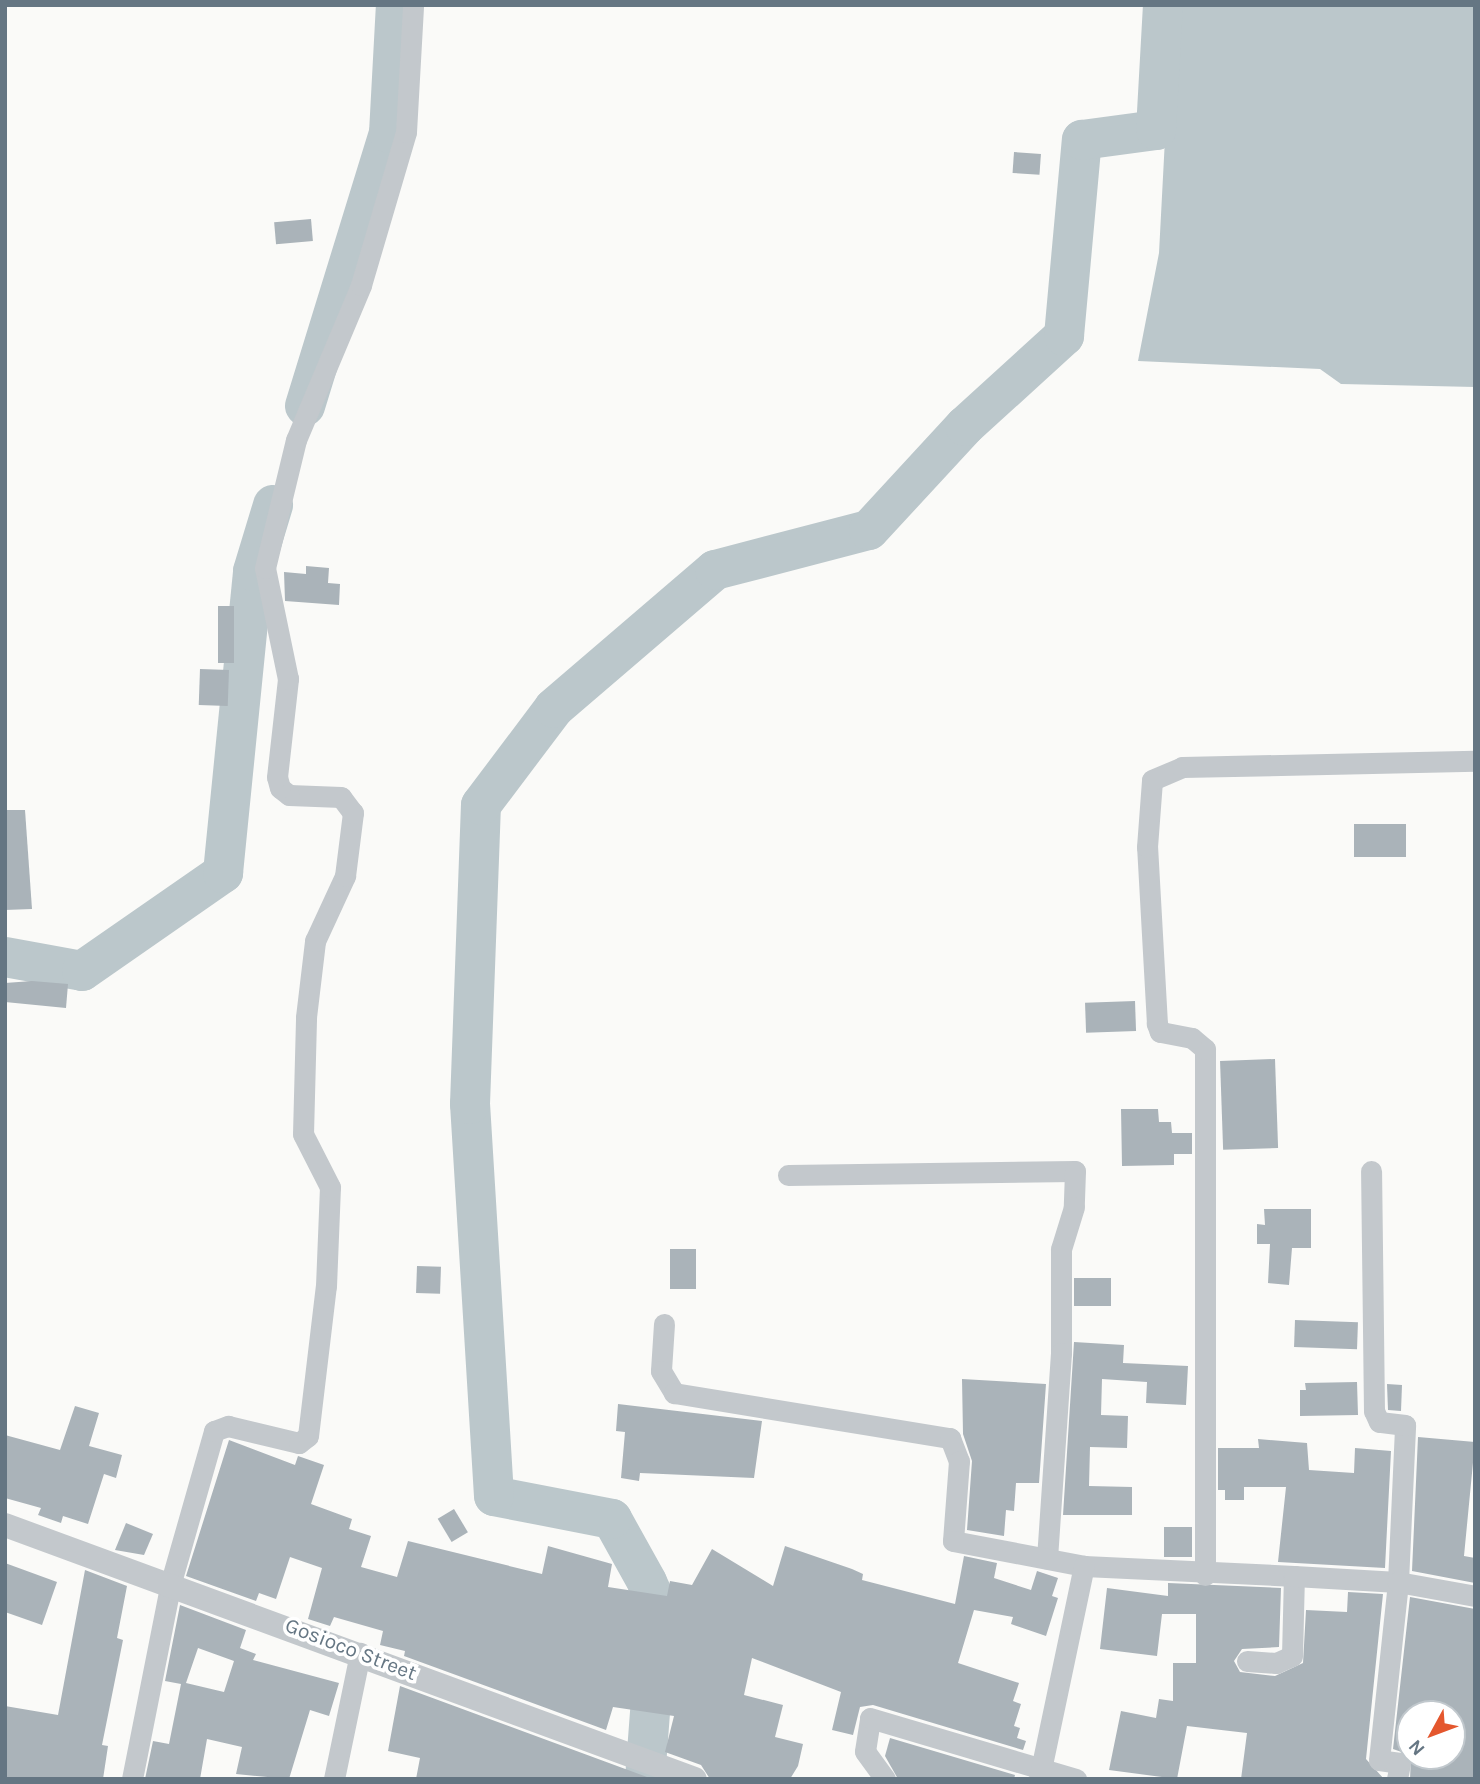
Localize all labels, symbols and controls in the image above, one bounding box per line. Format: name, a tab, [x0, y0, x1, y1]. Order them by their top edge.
street label: Gosioco Street	[282, 1612, 420, 1686]
north arrow	[1396, 1700, 1466, 1770]
text: N	[1404, 1735, 1429, 1760]

